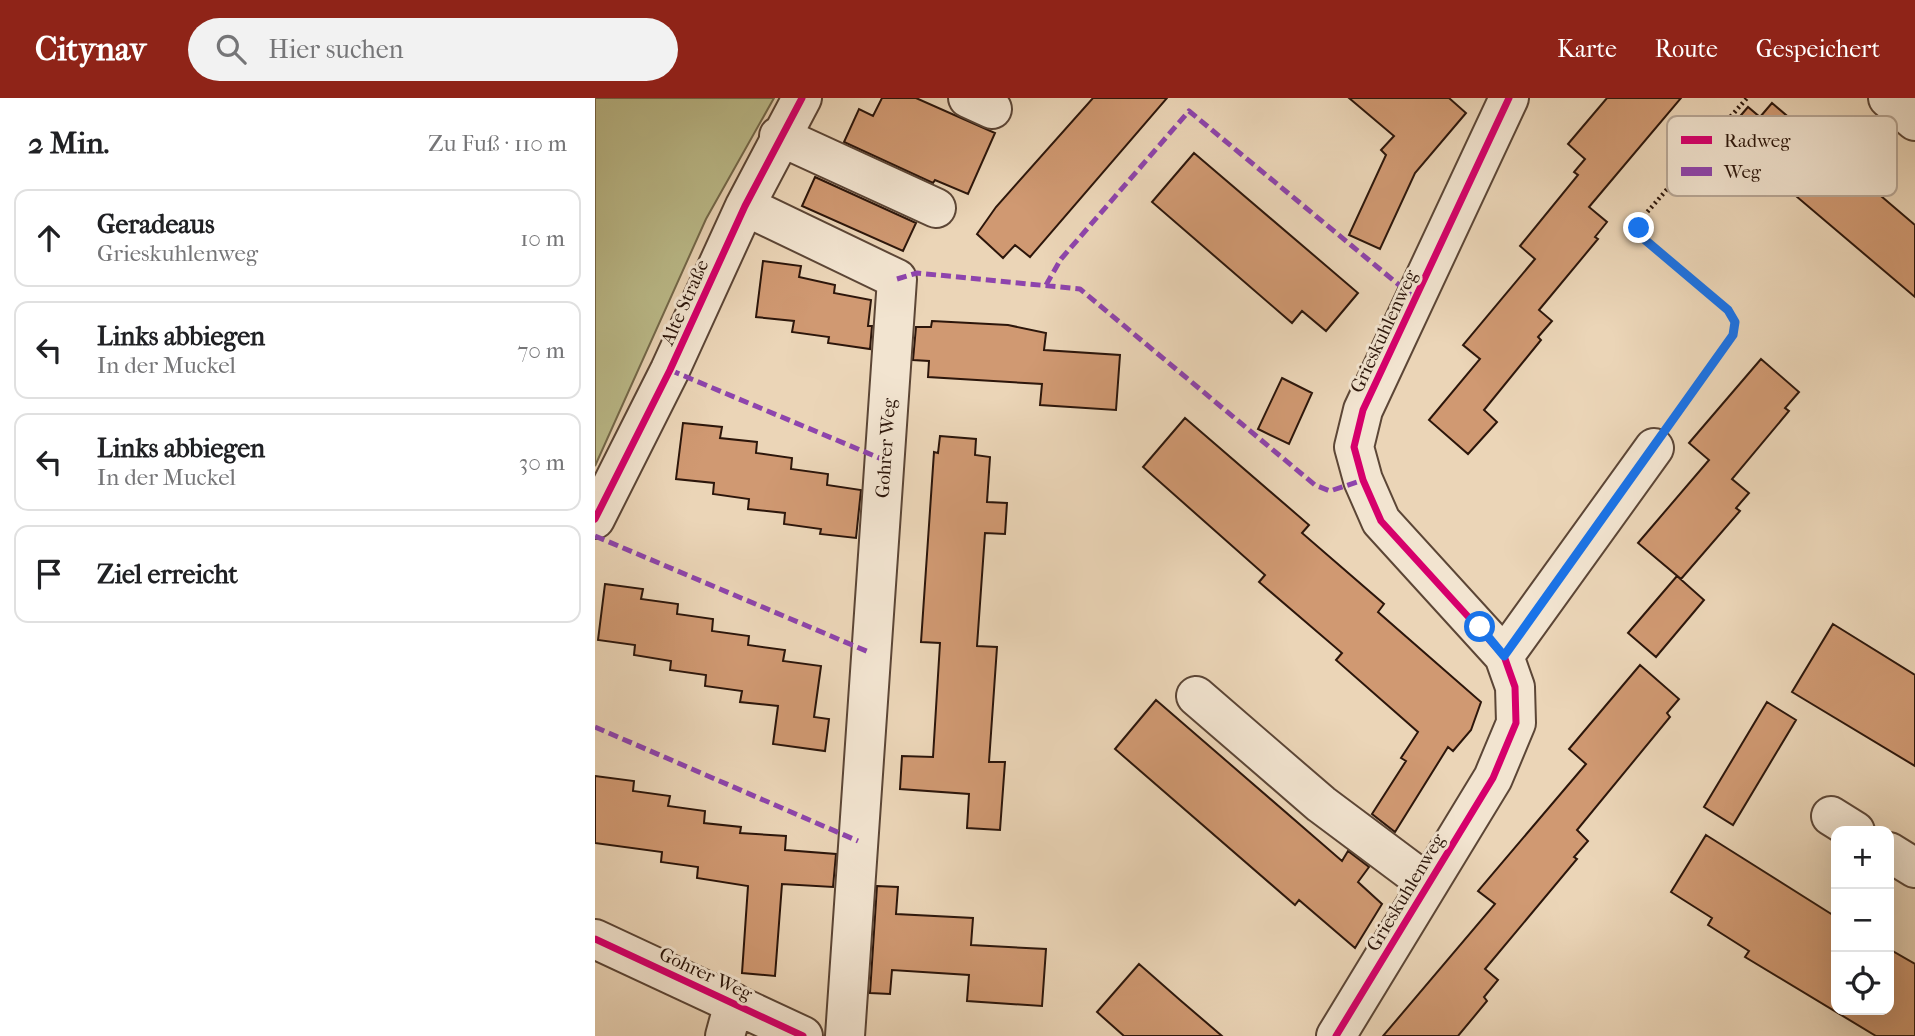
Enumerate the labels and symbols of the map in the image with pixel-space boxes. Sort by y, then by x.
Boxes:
legend [1667,116,1897,196]
text: Radweg [1724,130,1791,152]
text: Weg [1723,161,1762,183]
route end [1623,212,1654,243]
street label: Alte Straße [656,256,713,349]
street label: Grieskuhlenweg [1346,266,1422,396]
street label: Gohrer Weg [872,397,901,499]
route start [1464,611,1495,642]
street label: Grieskuhlenweg [1362,829,1450,955]
street label: Gohrer Weg [656,943,756,1005]

